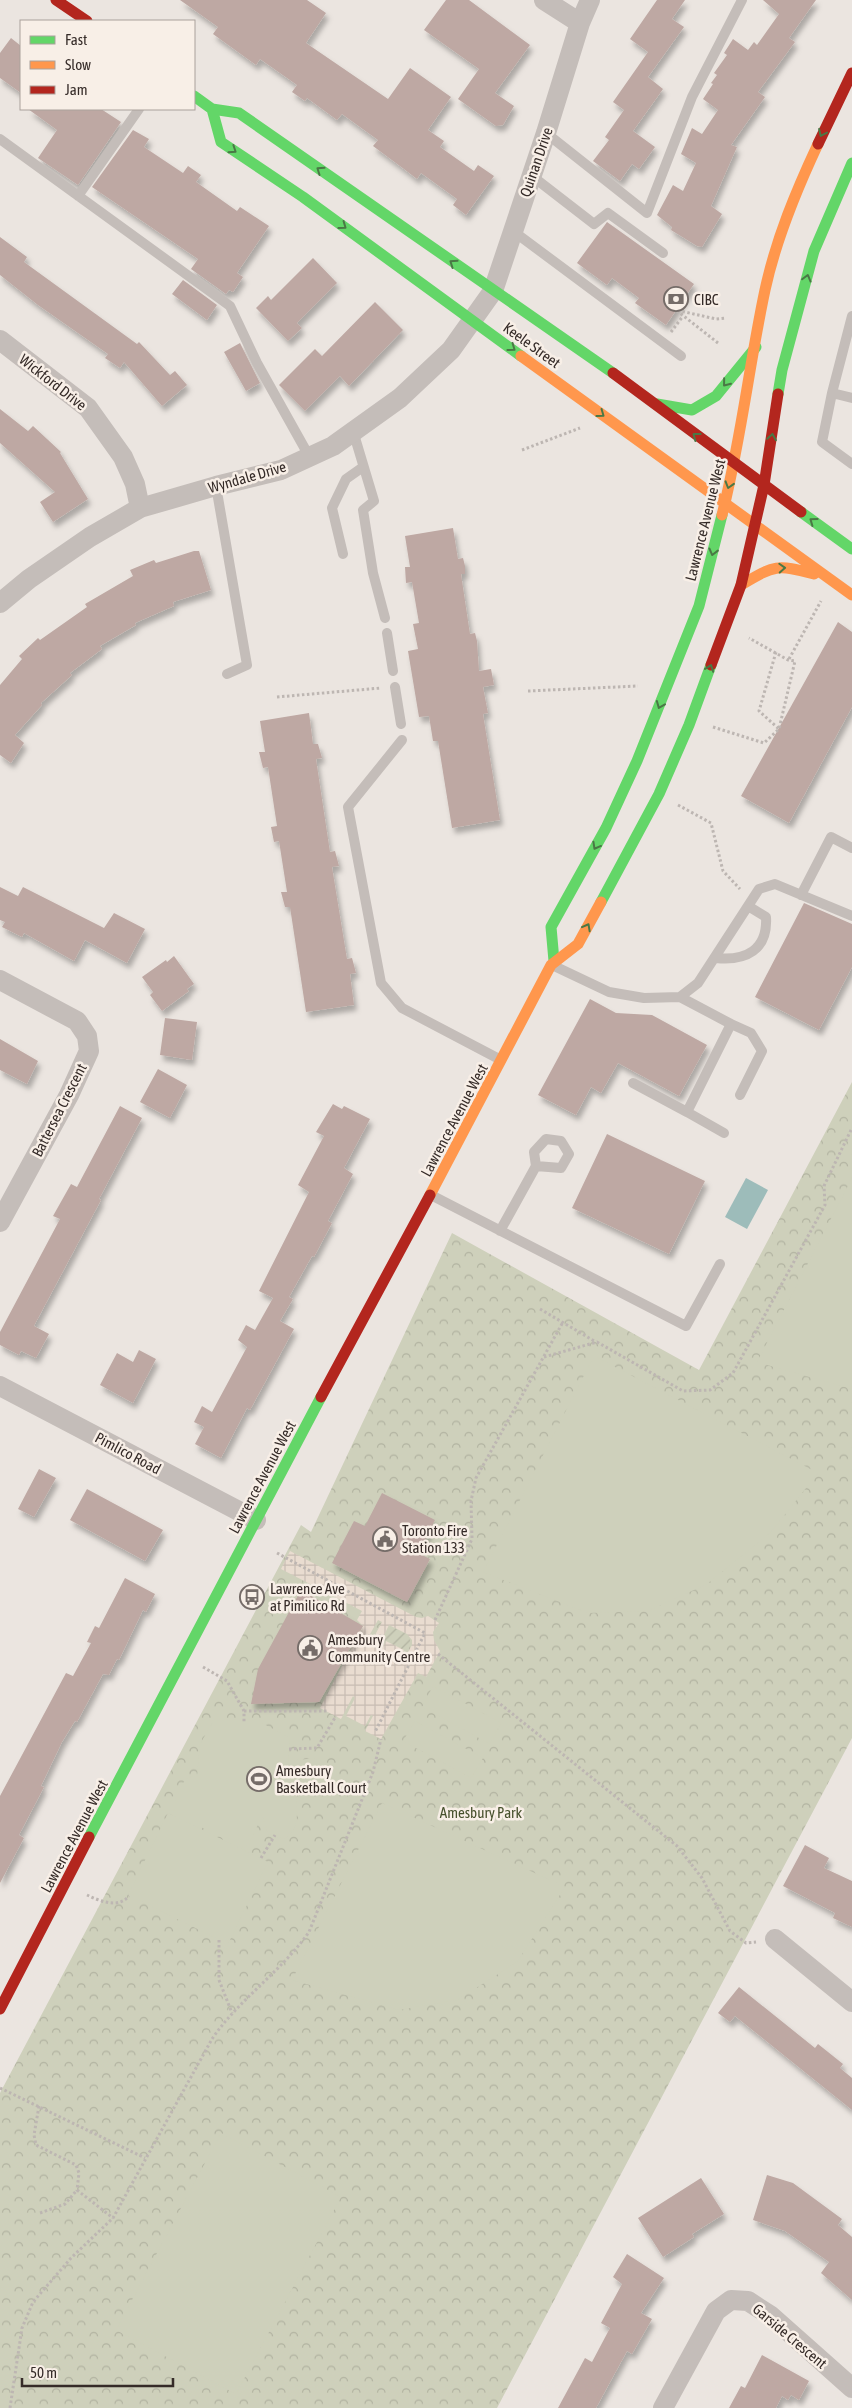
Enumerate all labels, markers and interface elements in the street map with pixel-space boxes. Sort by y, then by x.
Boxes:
legend [20,20,195,110]
text: Fast [65,31,87,48]
text: Slow [65,56,91,73]
text: Jam [65,81,88,98]
street label: Quinan Drive [516,125,556,199]
one-way arrow [818,128,828,137]
one-way arrow [227,144,236,153]
one-way arrow [316,167,326,176]
one-way arrow [337,220,346,229]
one-way arrow [449,260,459,269]
one-way arrow [801,275,811,283]
bank icon: CIBC [663,286,689,312]
place label: CIBC [694,291,719,308]
street label: Keele Street [500,319,564,371]
one-way arrow [506,342,516,351]
street label: Wickford Drive [16,351,90,414]
one-way arrow [723,378,732,387]
one-way arrow [595,408,605,417]
one-way arrow [766,432,777,440]
one-way arrow [692,433,702,442]
street label: Lawrence Avenue West [682,457,728,583]
street label: Wyndale Drive [206,458,288,496]
one-way arrow [725,480,735,488]
one-way arrow [810,518,819,526]
one-way arrow [708,547,719,556]
one-way arrow [778,563,786,574]
one-way arrow [704,664,714,673]
one-way arrow [655,700,666,709]
one-way arrow [592,841,602,850]
one-way arrow [581,923,591,932]
street label: Battersea Crescent [28,1061,90,1159]
street label: Lawrence Avenue West [417,1061,491,1179]
street label: Lawrence Avenue West [225,1418,299,1536]
street label: Pimlico Road [92,1429,164,1477]
place label: Toronto Fire Station 133 [402,1522,468,1556]
public building icon: Toronto Fire Station 133 [372,1526,398,1552]
place label: Lawrence Ave at Pimilico Rd [270,1580,345,1614]
bus stop icon: Lawrence Ave at Pimilico Rd [239,1584,265,1610]
place label: Amesbury Community Centre [328,1631,431,1665]
public building icon: Amesbury Community Centre [297,1635,323,1661]
place label: Amesbury Basketball Court [276,1762,367,1796]
sports icon: Amesbury Basketball Court [246,1766,272,1792]
street label: Lawrence Avenue West [37,1777,111,1895]
park label: Amesbury Park [440,1804,523,1821]
street label: Garside Crescent [750,2300,830,2372]
scale bar [22,2356,174,2388]
text: 50 m [30,2364,57,2381]

